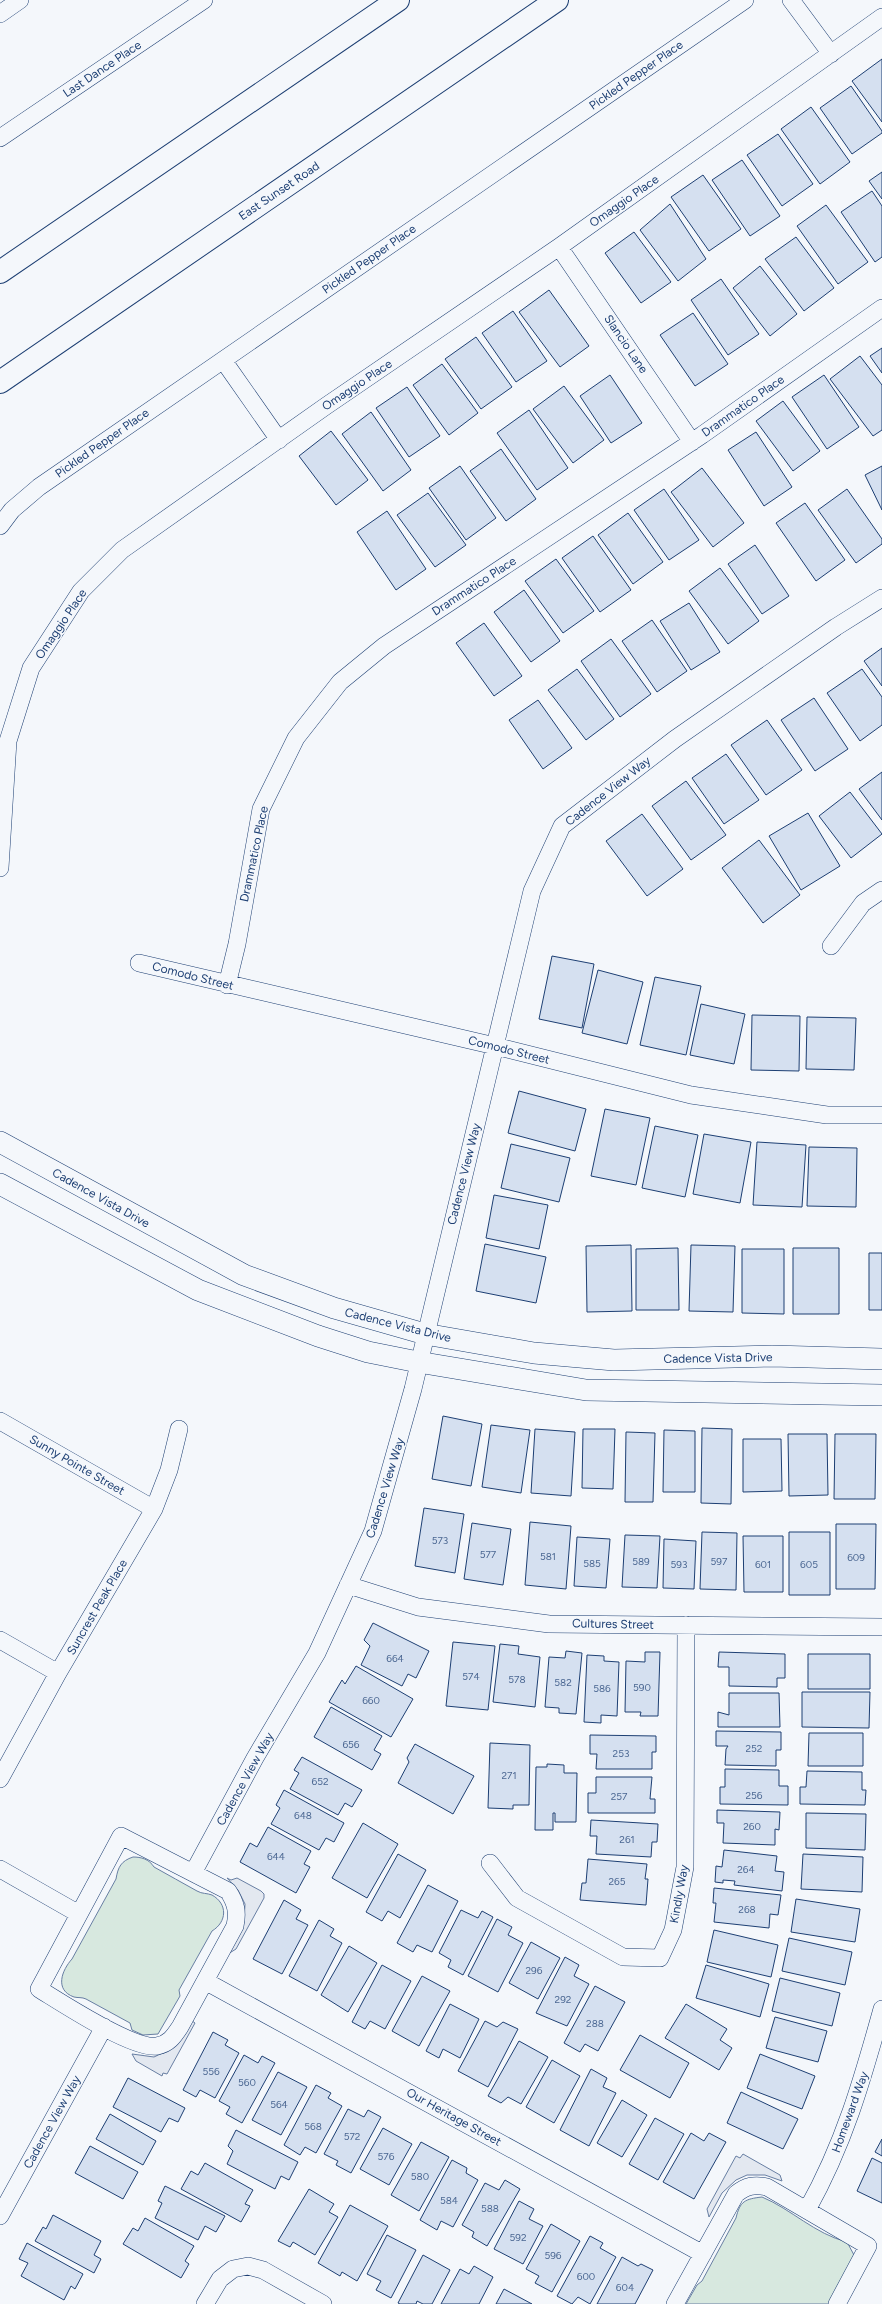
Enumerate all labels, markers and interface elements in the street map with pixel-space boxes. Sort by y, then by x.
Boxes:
street label: Last Dance Place [60,37,144,100]
street label: Pickled Pepper Place [586,37,686,113]
street label: East Sunset Road [236,159,322,223]
street label: Omaggio Place [587,172,662,230]
street label: Pickled Pepper Place [319,221,419,297]
street label: Slancio Lane [601,312,651,376]
street label: Omaggio Place [319,356,395,414]
street label: Drammatico Place [699,372,787,440]
street label: Pickled Pepper Place [52,405,152,481]
street label: Drammatico Place [429,553,519,618]
street label: Omaggio Place [32,586,90,662]
street label: Cadence View Way [563,753,654,829]
street label: Drammatico Place [237,804,271,903]
street label: Comodo Street [151,959,236,993]
street label: Comodo Street [467,1033,552,1067]
street label: Cadence View Way [445,1121,484,1226]
street label: Cadence Vista Drive [50,1165,152,1231]
street label: Cadence Vista Drive [343,1305,453,1345]
street label: Cadence Vista Drive [663,1350,773,1366]
street label: Sunny Pointe Street [27,1432,127,1498]
street label: Cadence View Way [363,1435,407,1540]
house number: 573 [432,1534,448,1547]
house number: 577 [480,1548,497,1561]
house number: 581 [540,1550,556,1563]
house number: 609 [847,1551,865,1564]
house number: 589 [632,1555,650,1568]
house number: 597 [711,1555,728,1568]
street label: Suncrest Peak Place [64,1556,130,1657]
house number: 585 [583,1557,601,1570]
house number: 593 [671,1558,687,1571]
house number: 601 [755,1558,771,1571]
house number: 605 [800,1558,818,1571]
street label: Cultures Street [572,1616,655,1632]
house number: 664 [386,1652,404,1665]
house number: 574 [462,1670,480,1683]
house number: 578 [508,1673,526,1686]
house number: 582 [554,1676,572,1689]
house number: 590 [633,1681,651,1694]
house number: 586 [593,1682,611,1695]
house number: 660 [362,1694,380,1707]
street label: Cadence View Way [214,1729,277,1828]
house number: 656 [342,1738,360,1751]
house number: 252 [746,1742,762,1755]
house number: 253 [613,1747,629,1760]
house number: 271 [501,1769,517,1782]
house number: 652 [312,1775,329,1788]
house number: 256 [746,1789,763,1802]
house number: 257 [611,1790,628,1803]
house number: 648 [294,1809,312,1822]
house number: 260 [743,1820,761,1833]
house number: 261 [619,1833,635,1846]
house number: 644 [267,1850,285,1863]
street label: Kindly Way [667,1863,691,1924]
house number: 264 [737,1863,755,1876]
house number: 265 [609,1875,626,1888]
house number: 268 [738,1903,756,1916]
house number: 296 [526,1964,543,1977]
house number: 292 [555,1993,571,2006]
house number: 288 [586,2017,604,2030]
house number: 556 [202,2065,220,2078]
street label: Homeward Way [829,2069,871,2155]
street label: Cadence View Way [21,2072,84,2171]
house number: 560 [238,2076,256,2089]
street label: Our Heritage Street [404,2085,504,2149]
house number: 564 [270,2098,288,2111]
house number: 568 [304,2120,322,2133]
house number: 572 [344,2130,360,2143]
house number: 576 [378,2150,395,2163]
house number: 580 [411,2170,429,2183]
house number: 584 [440,2194,458,2207]
house number: 588 [481,2202,499,2215]
house number: 592 [510,2231,527,2244]
house number: 596 [544,2249,562,2262]
house number: 600 [577,2270,595,2283]
house number: 604 [616,2281,634,2294]

